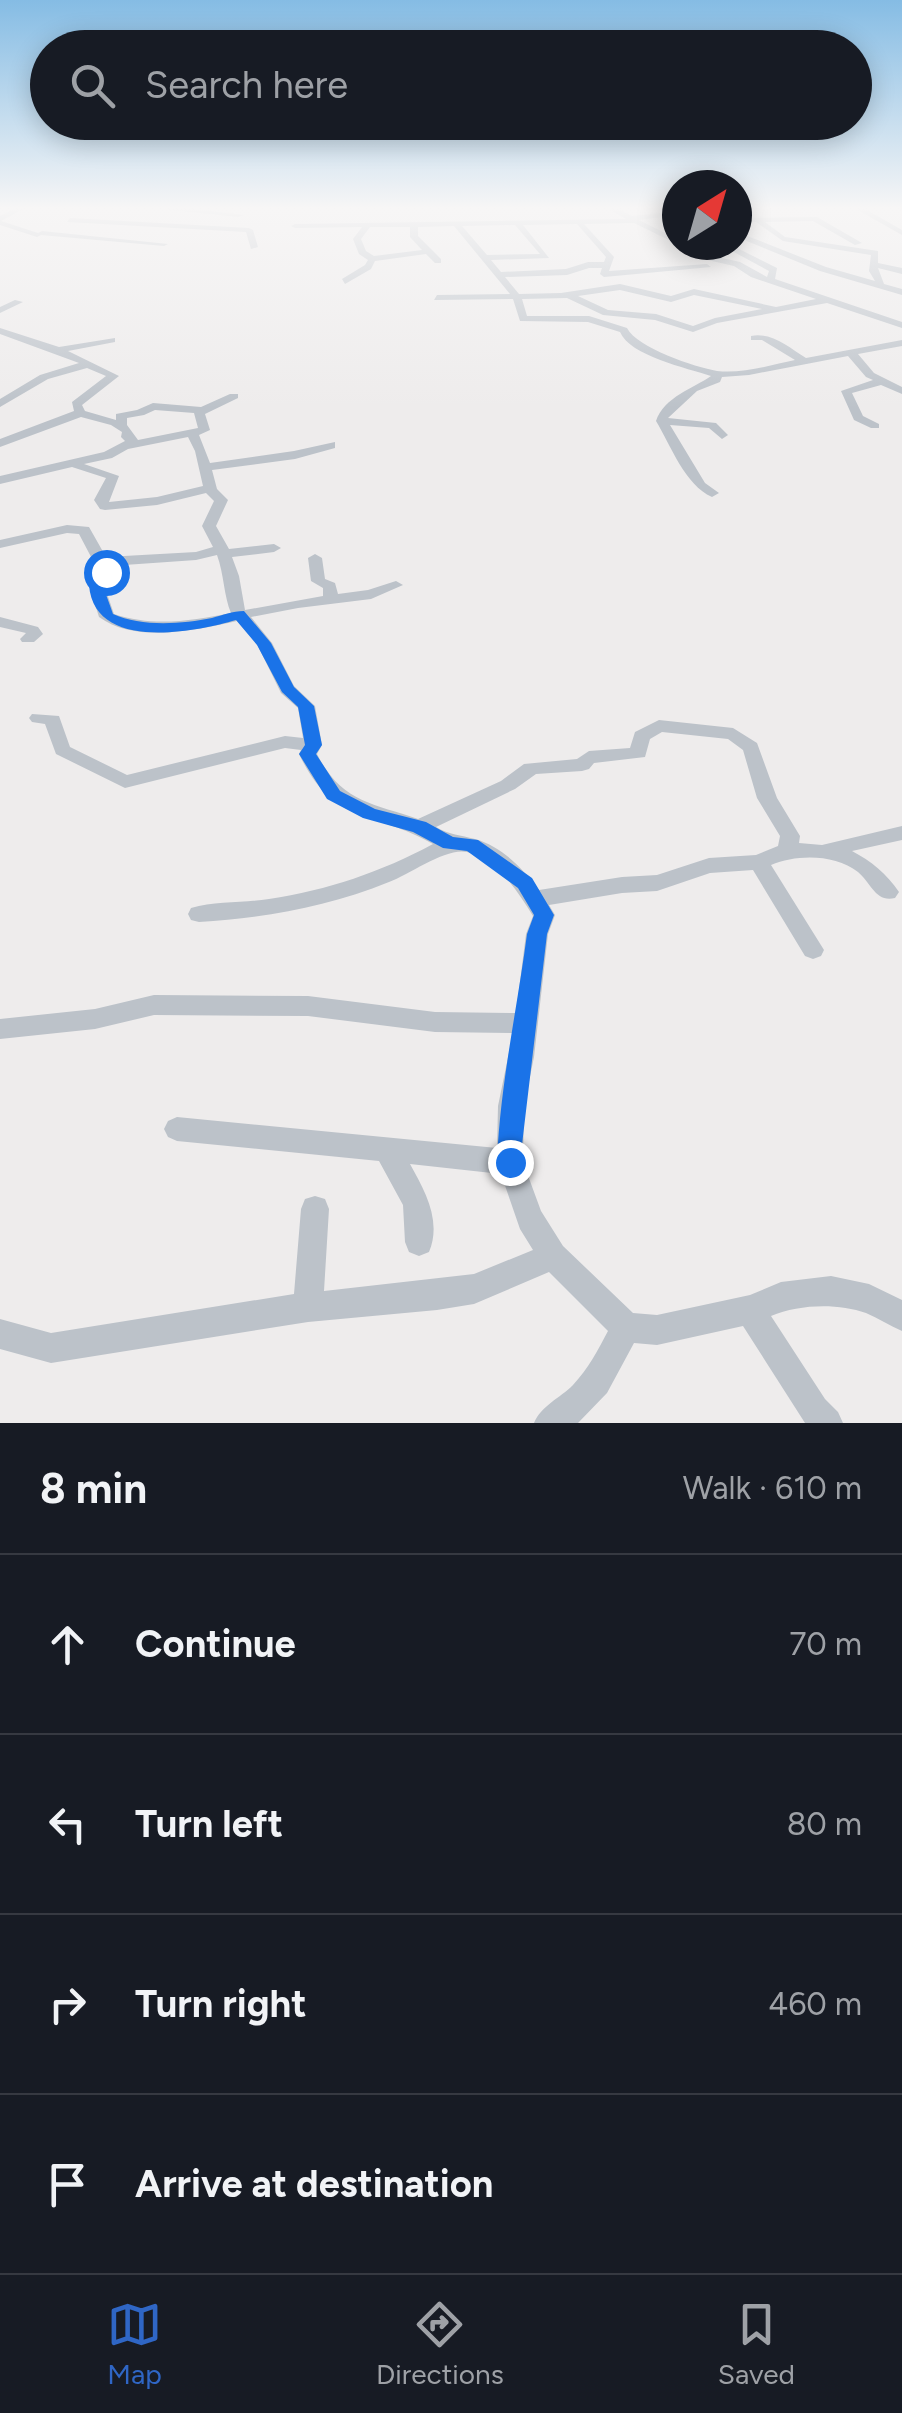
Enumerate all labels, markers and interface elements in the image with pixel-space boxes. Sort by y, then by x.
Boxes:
search box [30,30,872,140]
icon: search [65,58,120,113]
text: Search here [145,62,348,108]
north arrow [662,170,752,260]
route start [84,550,130,596]
route end [488,1140,534,1186]
text: 8 min [40,1463,147,1514]
text: Walk · 610 m [683,1469,862,1507]
icon: ahead [40,1617,95,1672]
text: Continue [135,1621,296,1667]
text: 70 m [789,1625,862,1663]
icon: left [40,1797,95,1852]
text: Turn left [135,1801,283,1847]
text: 80 m [787,1805,862,1843]
icon: right [40,1977,95,2032]
text: Turn right [135,1981,307,2027]
text: 460 m [768,1985,862,2023]
icon: arrive [40,2157,95,2212]
text: Arrive at destination [135,2161,493,2207]
tab: Map [107,2297,162,2391]
tab: Directions [376,2297,504,2391]
tab: Saved [718,2297,795,2391]

